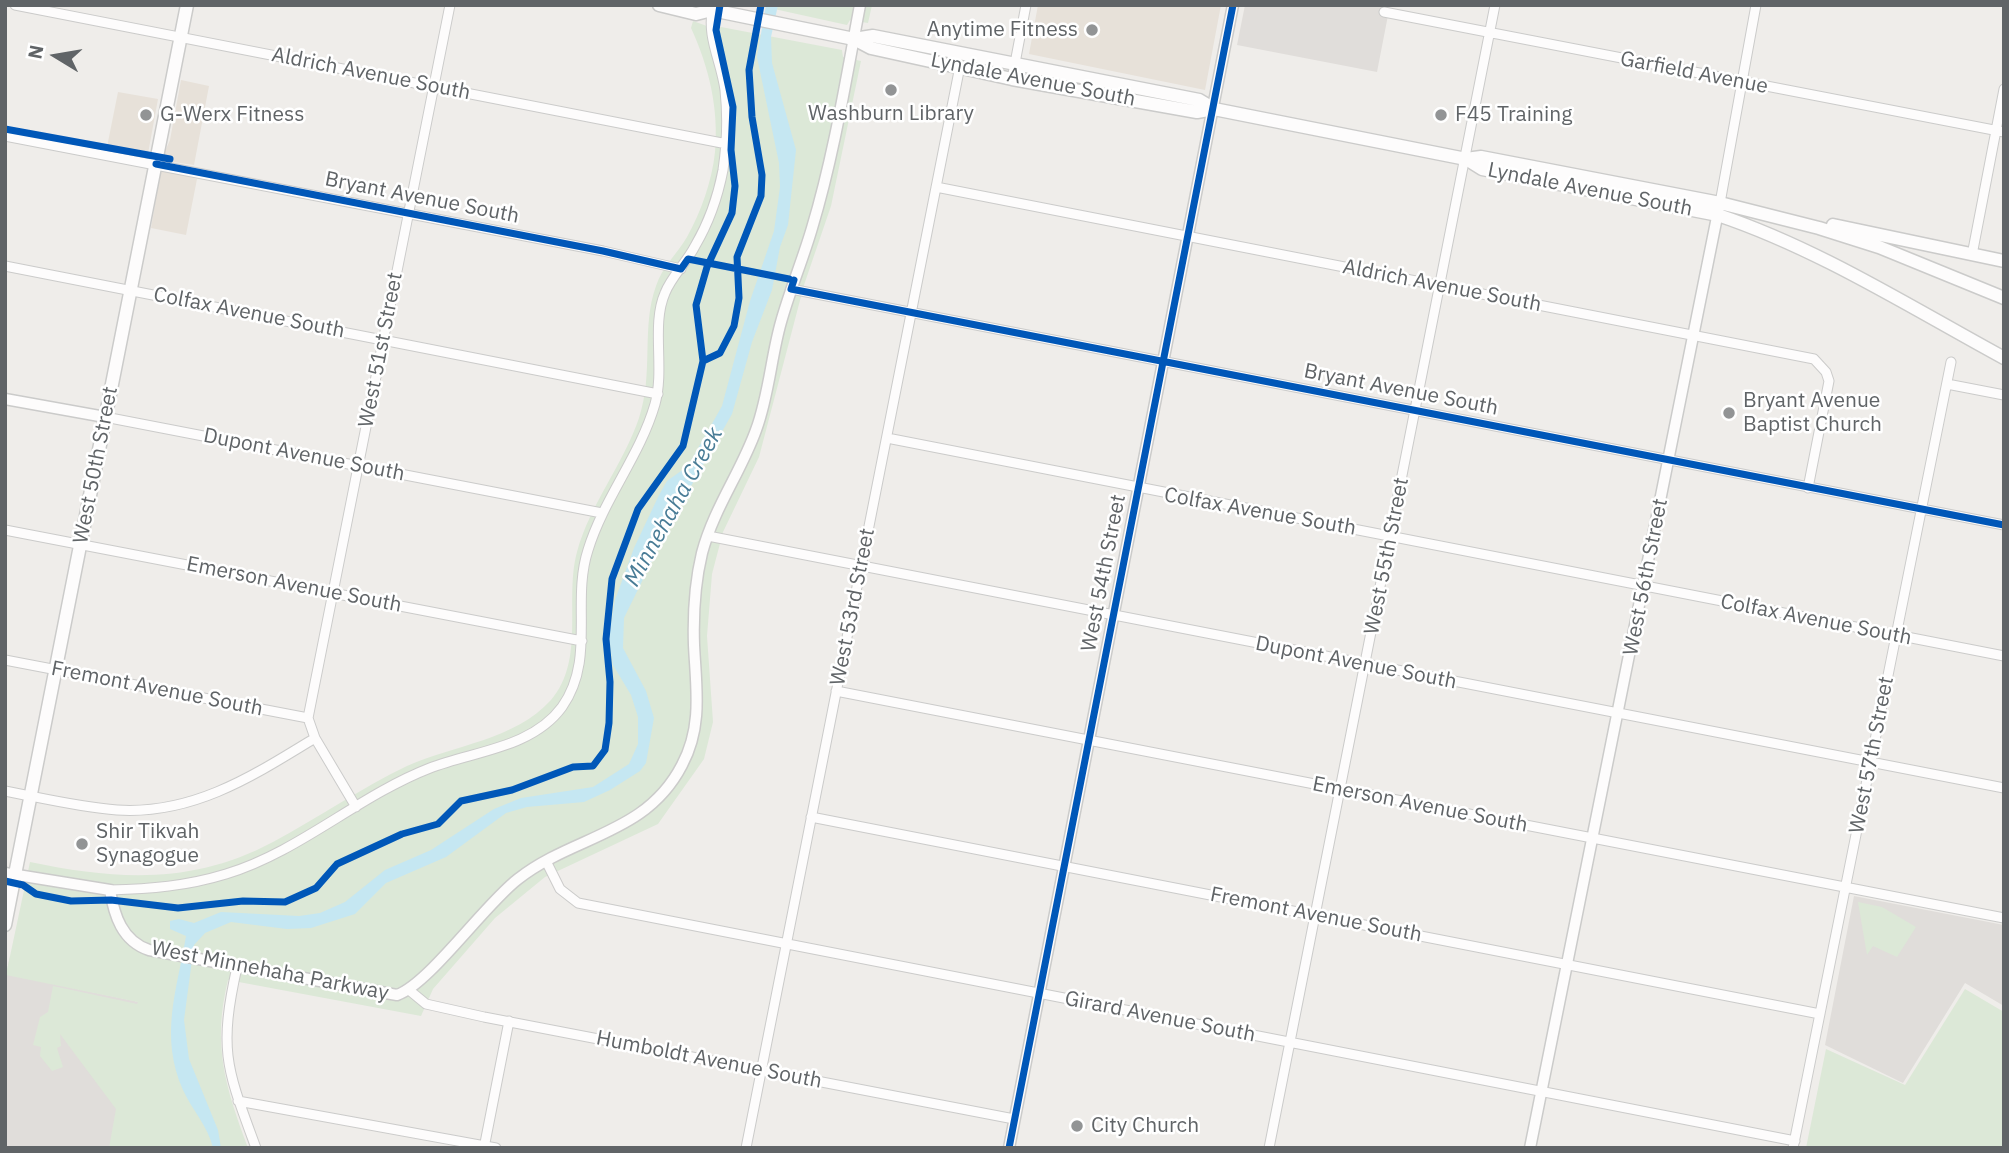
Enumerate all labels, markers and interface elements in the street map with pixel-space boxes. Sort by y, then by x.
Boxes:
place label: Anytime Fitness [927,17,1078,43]
north arrow [21,21,91,91]
marker: Anytime Fitness [1084,22,1100,38]
street label: Aldrich Avenue South [269,42,473,106]
text: N [22,43,48,61]
street label: Garfield Avenue [1618,46,1770,100]
street label: Lyndale Avenue South [929,48,1137,112]
marker: Washburn Library [883,82,899,98]
place label: Washburn Library [808,101,974,127]
place label: G-Werx Fitness [160,102,304,128]
place label: F45 Training [1455,102,1572,128]
marker: G-Werx Fitness [138,107,154,123]
marker: F45 Training [1433,107,1449,123]
street label: Lyndale Avenue South [1486,158,1694,222]
street label: Bryant Avenue South [323,167,521,229]
street label: Aldrich Avenue South [1340,254,1544,318]
street label: West 51st Street [354,270,408,430]
street label: Colfax Avenue South [151,282,347,344]
street label: Bryant Avenue South [1302,359,1500,421]
street label: West 50th Street [68,384,124,546]
place label: Bryant Avenue Baptist Church [1743,388,1882,438]
marker: Bryant Avenue Baptist Church [1721,405,1737,421]
street label: Dupont Avenue South [201,423,407,487]
water label: Minnehaha Creek [619,423,729,591]
street label: West 55th Street [1359,475,1415,637]
street label: Colfax Avenue South [1162,483,1358,541]
street label: West 54th Street [1076,492,1132,654]
street label: West 56th Street [1618,496,1674,658]
street label: West 53rd Street [825,526,881,688]
street label: Emerson Avenue South [184,552,404,618]
street label: Colfax Avenue South [1718,589,1914,651]
street label: Dupont Avenue South [1253,631,1459,695]
street label: Fremont Avenue South [49,656,265,722]
street label: West 57th Street [1844,674,1900,836]
street label: Emerson Avenue South [1310,772,1530,838]
place label: Shir Tikvah Synagogue [96,819,199,869]
marker: Shir Tikvah Synagogue [74,836,90,852]
street label: Fremont Avenue South [1208,882,1424,948]
street label: West Minnehaha Parkway [149,936,391,1006]
street label: Girard Avenue South [1063,986,1257,1048]
street label: Humboldt Avenue South [594,1026,824,1094]
place label: City Church [1091,1113,1199,1139]
marker: City Church [1069,1118,1085,1134]

